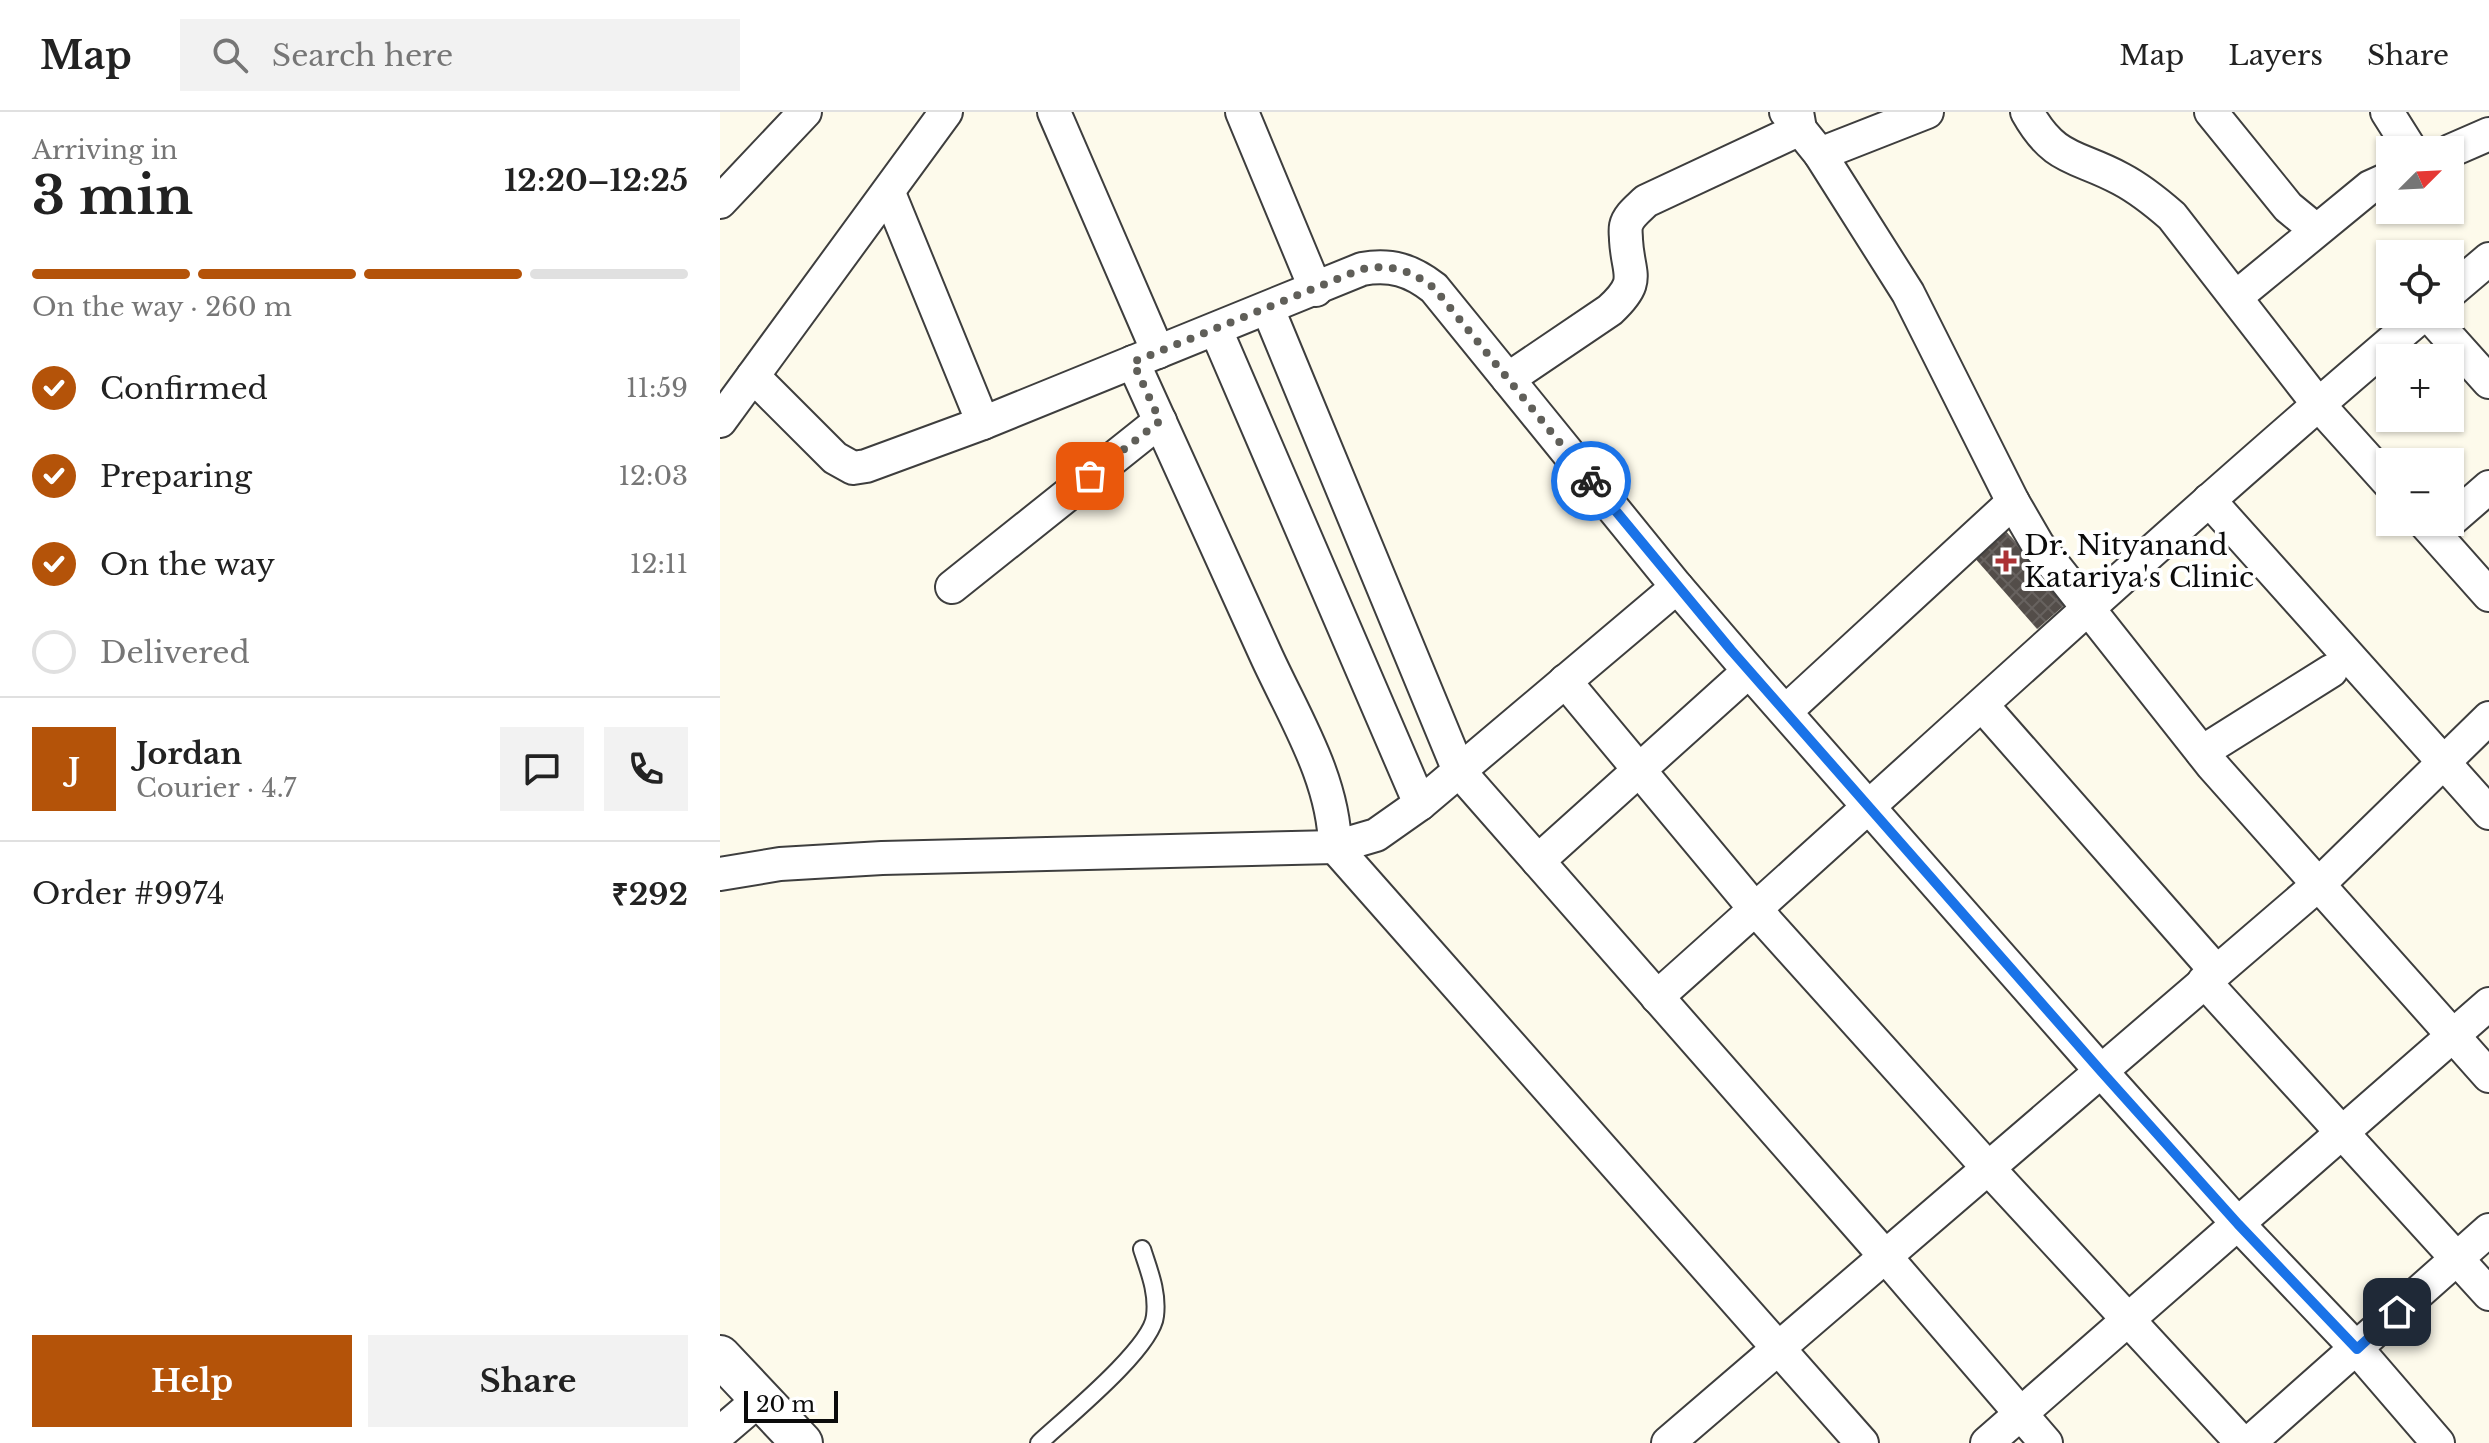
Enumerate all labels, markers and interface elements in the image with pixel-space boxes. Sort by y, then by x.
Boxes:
search box [180,19,740,91]
text: Map [40,32,132,79]
icon: search [208,33,252,77]
text: Search here [272,37,453,74]
text: Map [2119,38,2184,73]
text: Layers [2228,38,2323,73]
text: Share [2367,38,2449,73]
text: Arriving in [32,134,178,166]
north arrow [2376,136,2464,224]
map controls [2376,136,2464,536]
text: 12:20–12:25 [504,162,688,199]
text: 3 min [32,164,193,228]
button: locate [2376,240,2464,328]
text: On the way · 260 m [32,291,292,323]
button: + [2376,344,2464,432]
icon: check [32,366,76,410]
text: Confirmed [100,370,268,407]
text: 11:59 [626,372,688,404]
courier [1551,441,1631,521]
pin [1056,442,1124,510]
button: − [2376,448,2464,536]
icon: check [32,454,76,498]
icon: bag [1068,454,1112,498]
text: Preparing [100,458,252,495]
icon: bike [1569,459,1613,503]
text: 12:03 [618,460,688,492]
place label: Dr. Nityanand Katariya's Clinic [2024,528,2254,595]
icon: check [32,542,76,586]
text: On the way [100,546,275,583]
text: 12:11 [630,548,688,580]
marker: Dr. Nityanand Katariya's Clinic [1995,550,2017,572]
text: Delivered [100,634,250,671]
button: chat [500,727,584,811]
button: phone [604,727,688,811]
text: Jordan [136,735,242,772]
text: J [68,751,80,788]
text: Courier · 4.7 [136,772,296,804]
text: Order #9974 [32,875,225,912]
text: ₹292 [612,876,688,913]
pin [2363,1278,2431,1346]
icon: home [2375,1290,2419,1334]
button: Help [32,1335,352,1427]
button: Share [368,1335,688,1427]
scale bar [744,1387,838,1423]
text: 20 m [756,1391,815,1418]

